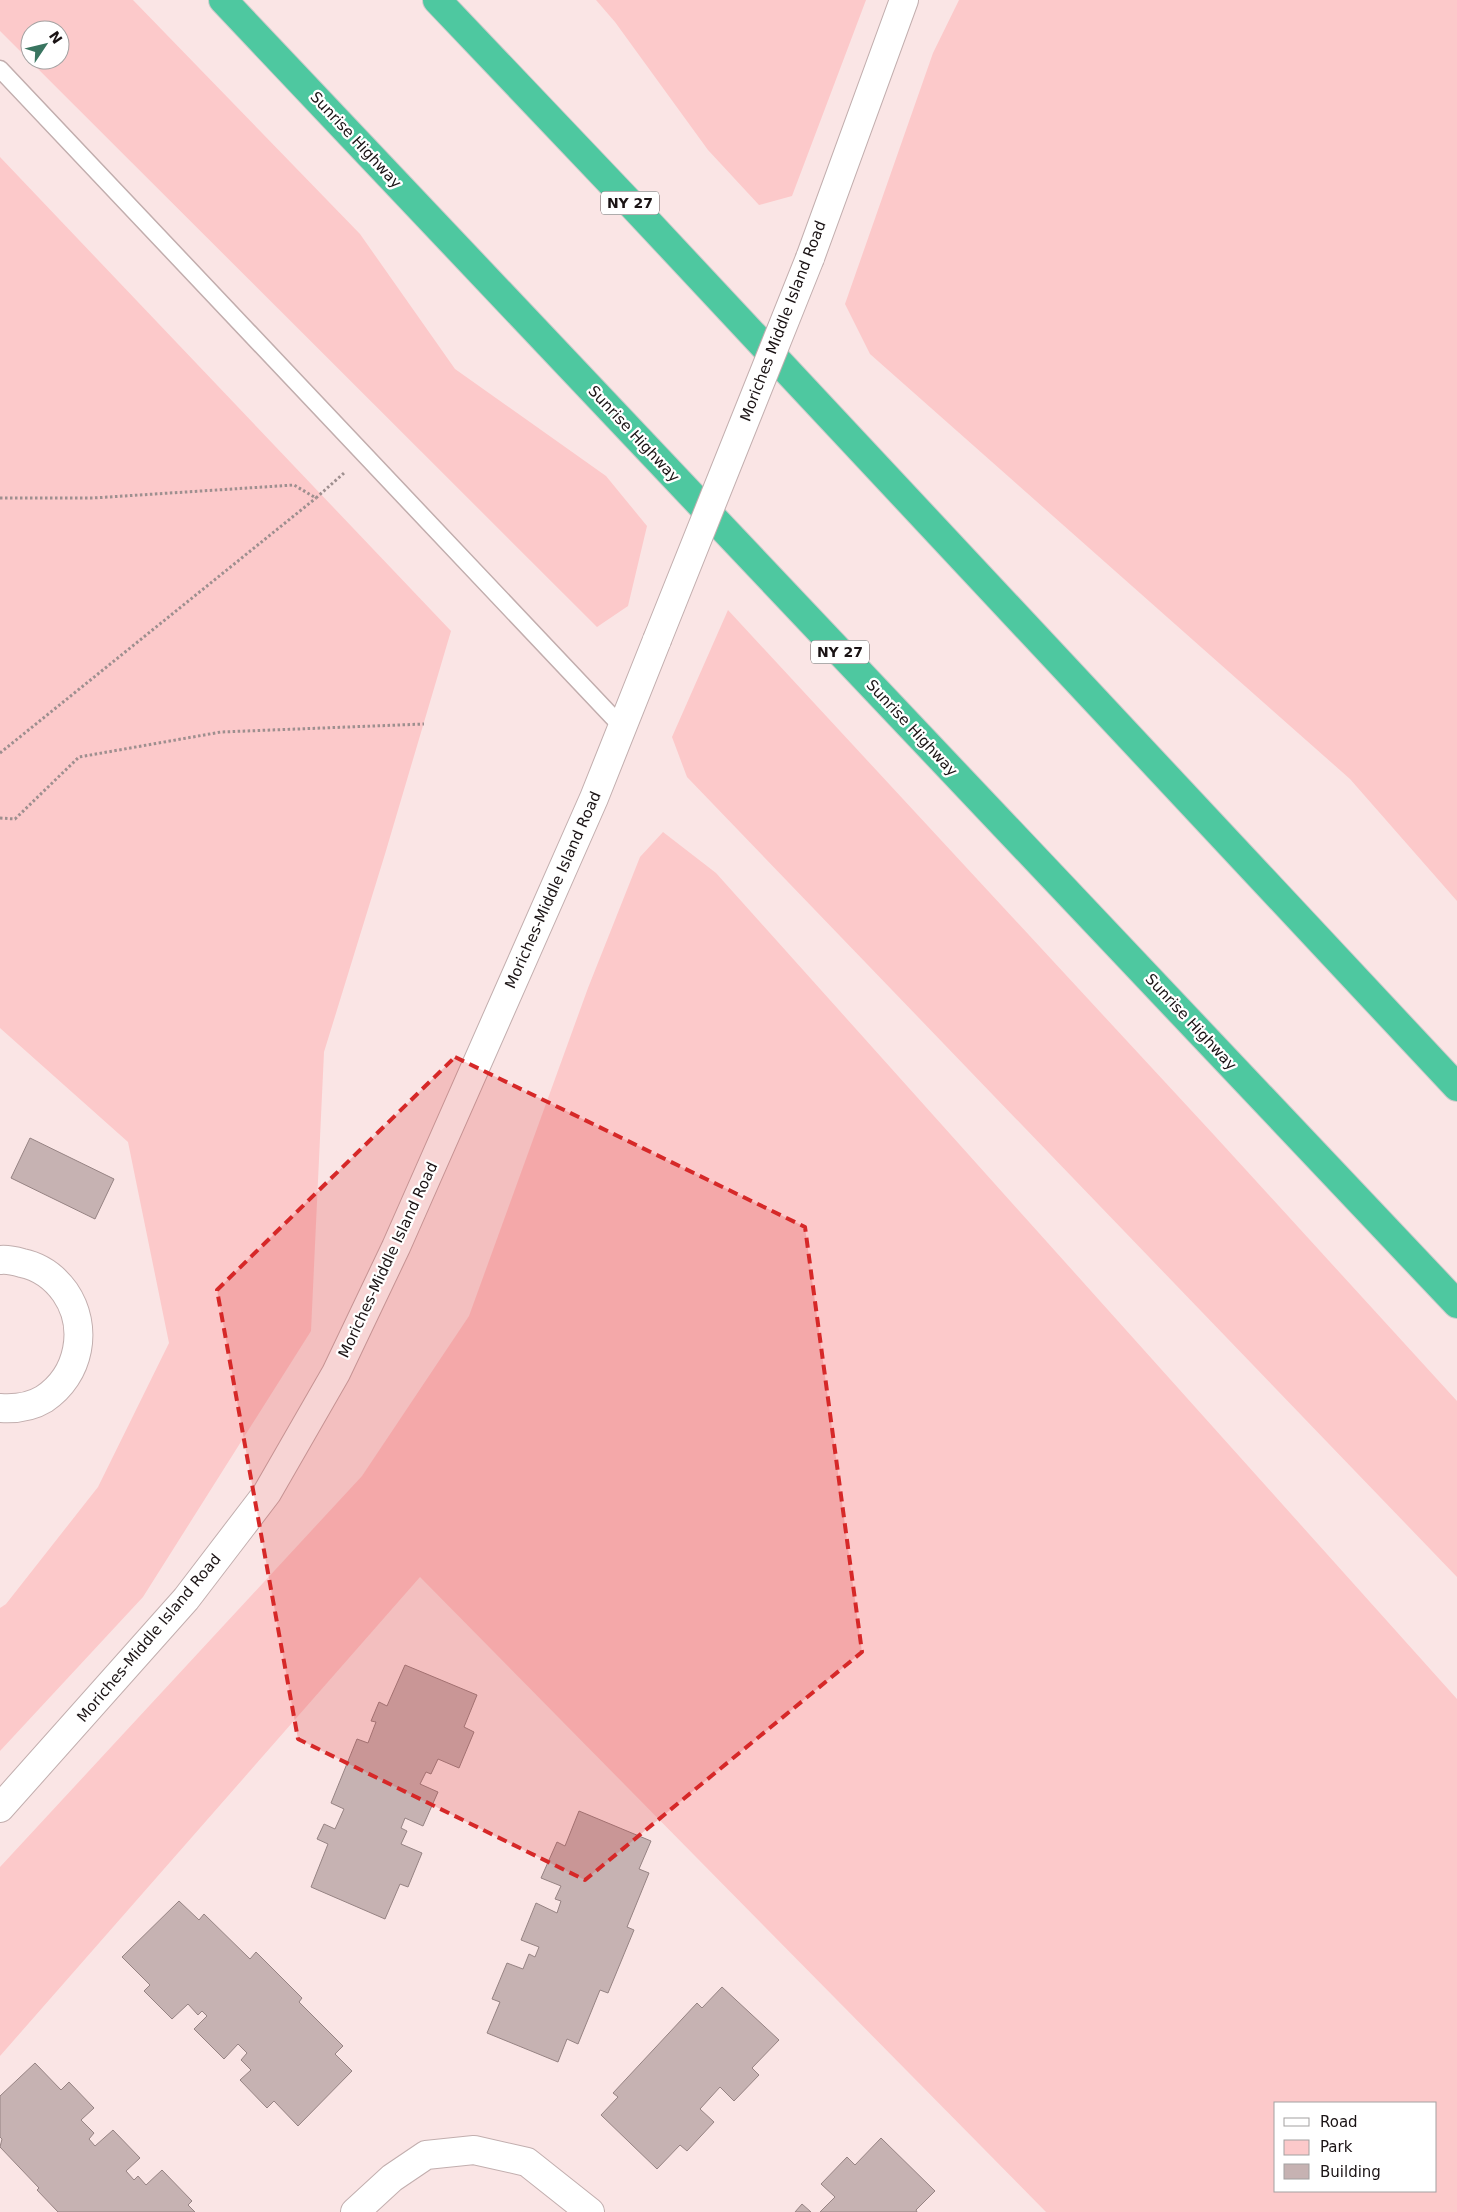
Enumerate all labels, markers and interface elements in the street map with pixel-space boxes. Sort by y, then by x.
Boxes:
north arrow [20,20,70,70]
text: N [46,28,66,47]
street label: Sunrise Highway [307,88,405,192]
road number: NY 27 [601,192,659,214]
street label: Moriches Middle Island Road [736,218,830,424]
street label: Sunrise Highway [585,382,683,486]
road number: NY 27 [811,640,869,664]
street label: Sunrise Highway [863,676,961,780]
street label: Moriches-Middle Island Road [501,789,605,991]
street label: Sunrise Highway [1142,970,1240,1074]
street label: Moriches-Middle Island Road [335,1159,441,1361]
street label: Moriches-Middle Island Road [73,1550,225,1726]
legend [1274,2102,1437,2192]
text: Road [1320,2113,1358,2131]
text: Park [1320,2138,1353,2156]
text: Building [1320,2163,1381,2181]

